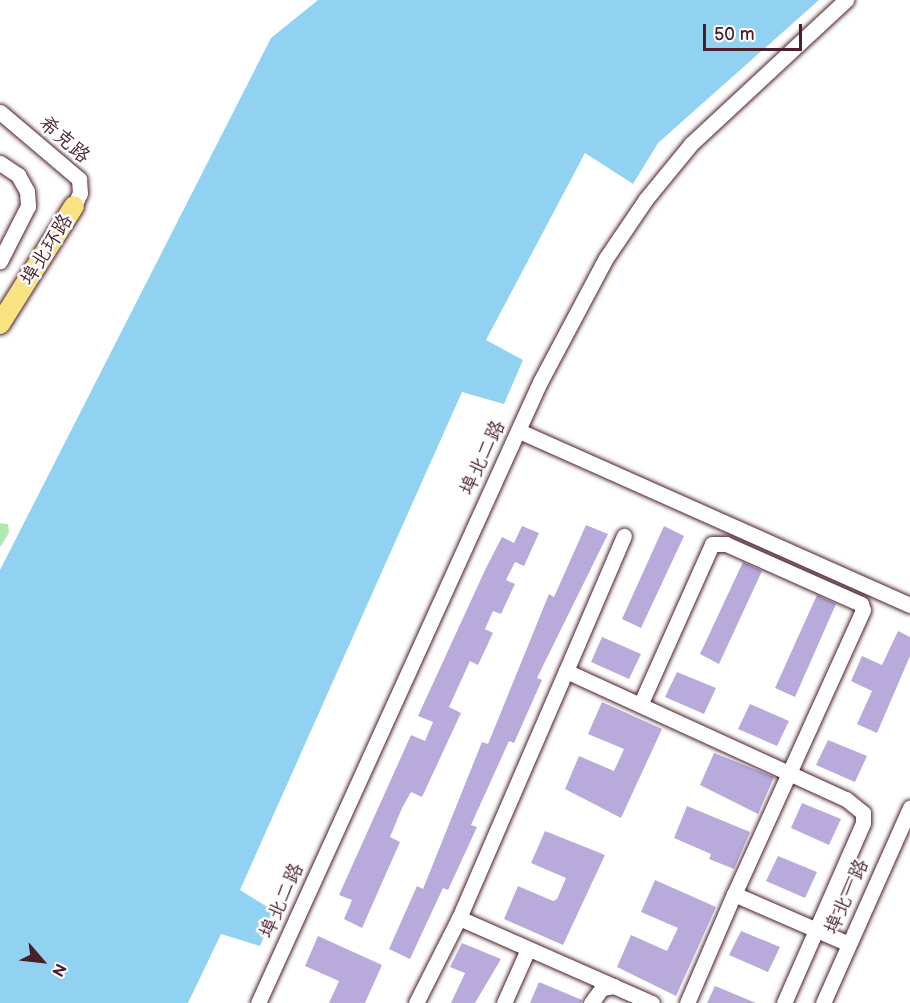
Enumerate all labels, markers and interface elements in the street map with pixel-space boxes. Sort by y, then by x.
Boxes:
scale bar [706,12,805,50]
text: 50 m [714,24,755,45]
street label: 希克路 [33,111,95,169]
street label: 埠北环路 [16,210,78,290]
street label: 埠北二路 [455,417,511,499]
street label: 埠北一路 [820,856,874,938]
street label: 埠北二路 [255,860,309,942]
north arrow [12,931,72,991]
text: N [47,960,70,979]

